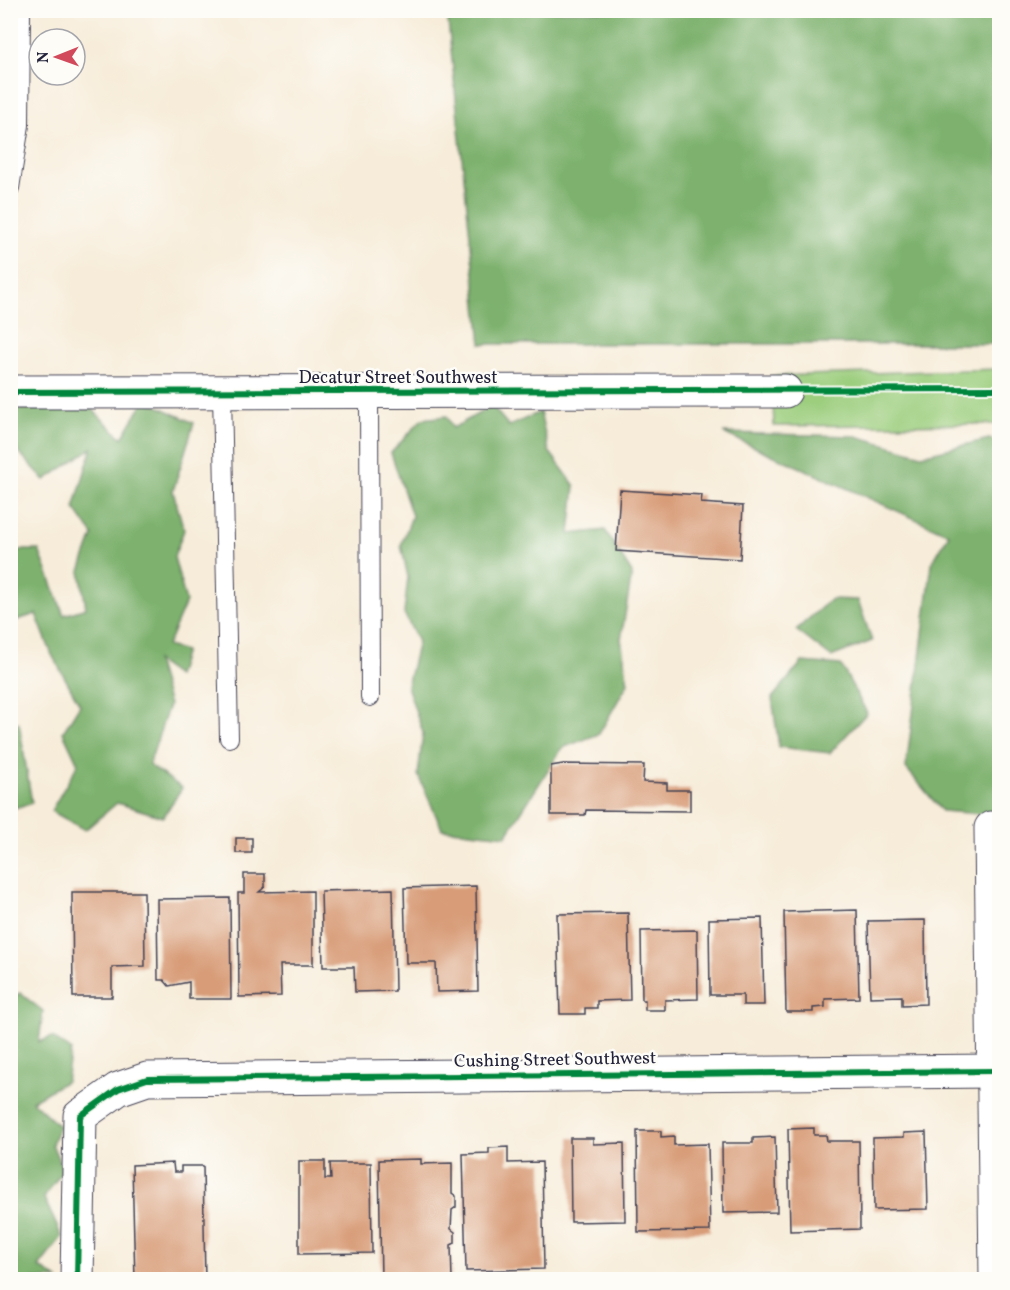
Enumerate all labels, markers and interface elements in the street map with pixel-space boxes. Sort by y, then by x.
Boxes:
north arrow [27,27,87,87]
text: N [33,51,55,63]
street label: Decatur Street Southwest [298,366,498,391]
street label: Cushing Street Southwest [454,1046,656,1075]

